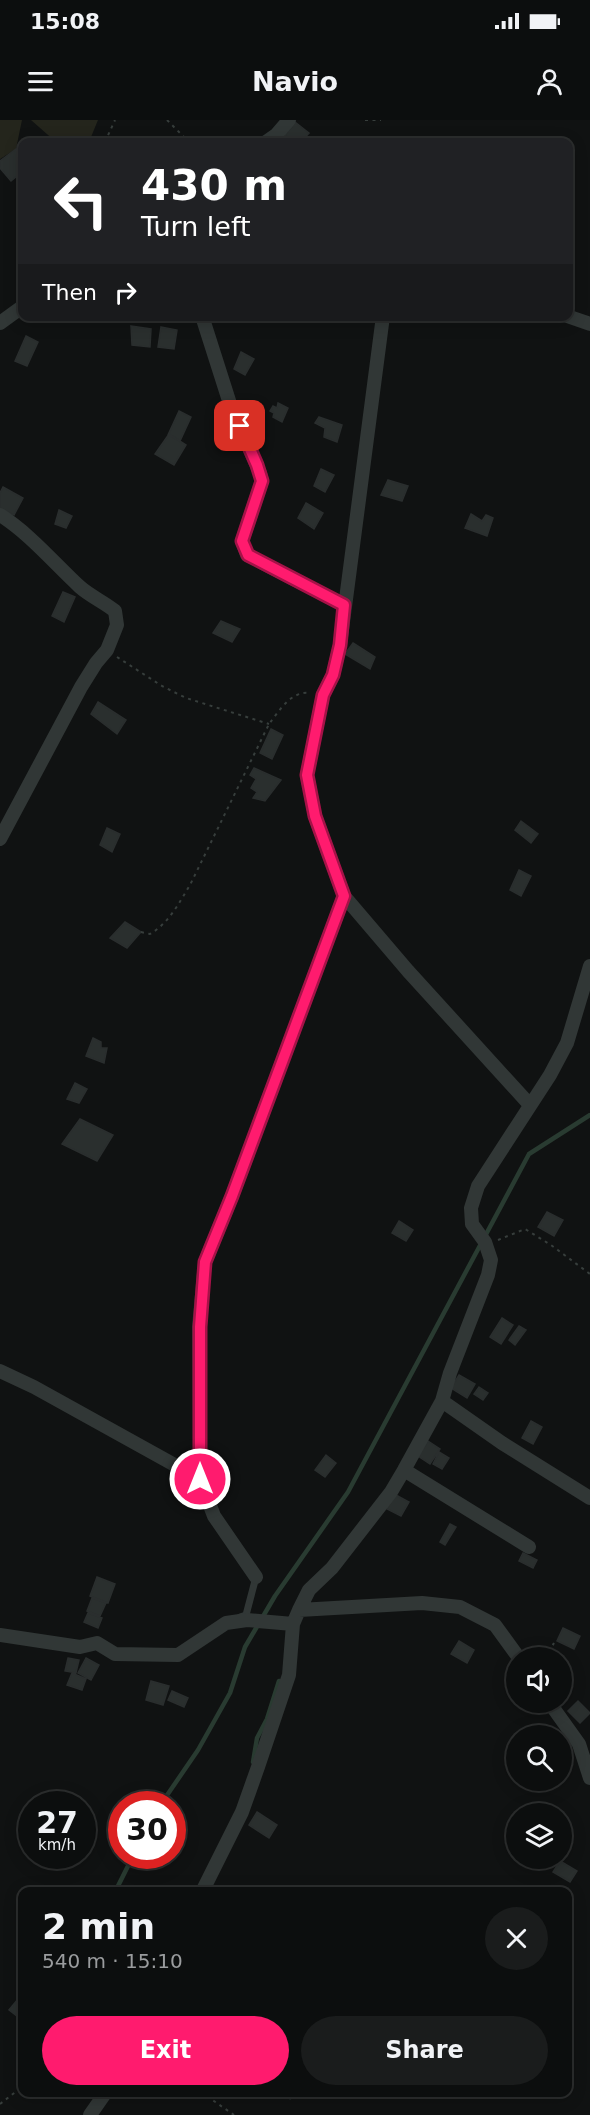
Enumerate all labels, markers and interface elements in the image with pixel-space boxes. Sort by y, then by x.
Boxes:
text: 15:08 [30,9,100,34]
icon: menu [24,65,57,98]
icon: person [533,65,566,98]
text: Navio [252,66,338,97]
text: 430 m [141,161,287,210]
icon: left [42,162,120,240]
text: Turn left [141,211,251,242]
icon: right [109,276,142,309]
text: Then [42,280,97,305]
pin [214,400,265,451]
icon: arrive [223,409,256,442]
position arrow [168,1447,232,1511]
map controls [506,1647,572,1869]
button: sound [506,1647,572,1713]
button: search [506,1725,572,1791]
speed limit sign: 30 [108,1791,186,1869]
button: layers [506,1803,572,1869]
text: 27 [36,1805,78,1840]
text: km/h [38,1836,76,1854]
text: 2 min [42,1906,155,1947]
button: close [485,1907,548,1970]
text: 540 m · 15:10 [42,1949,183,1973]
button: Exit [42,2016,289,2085]
button: Share [301,2016,548,2085]

